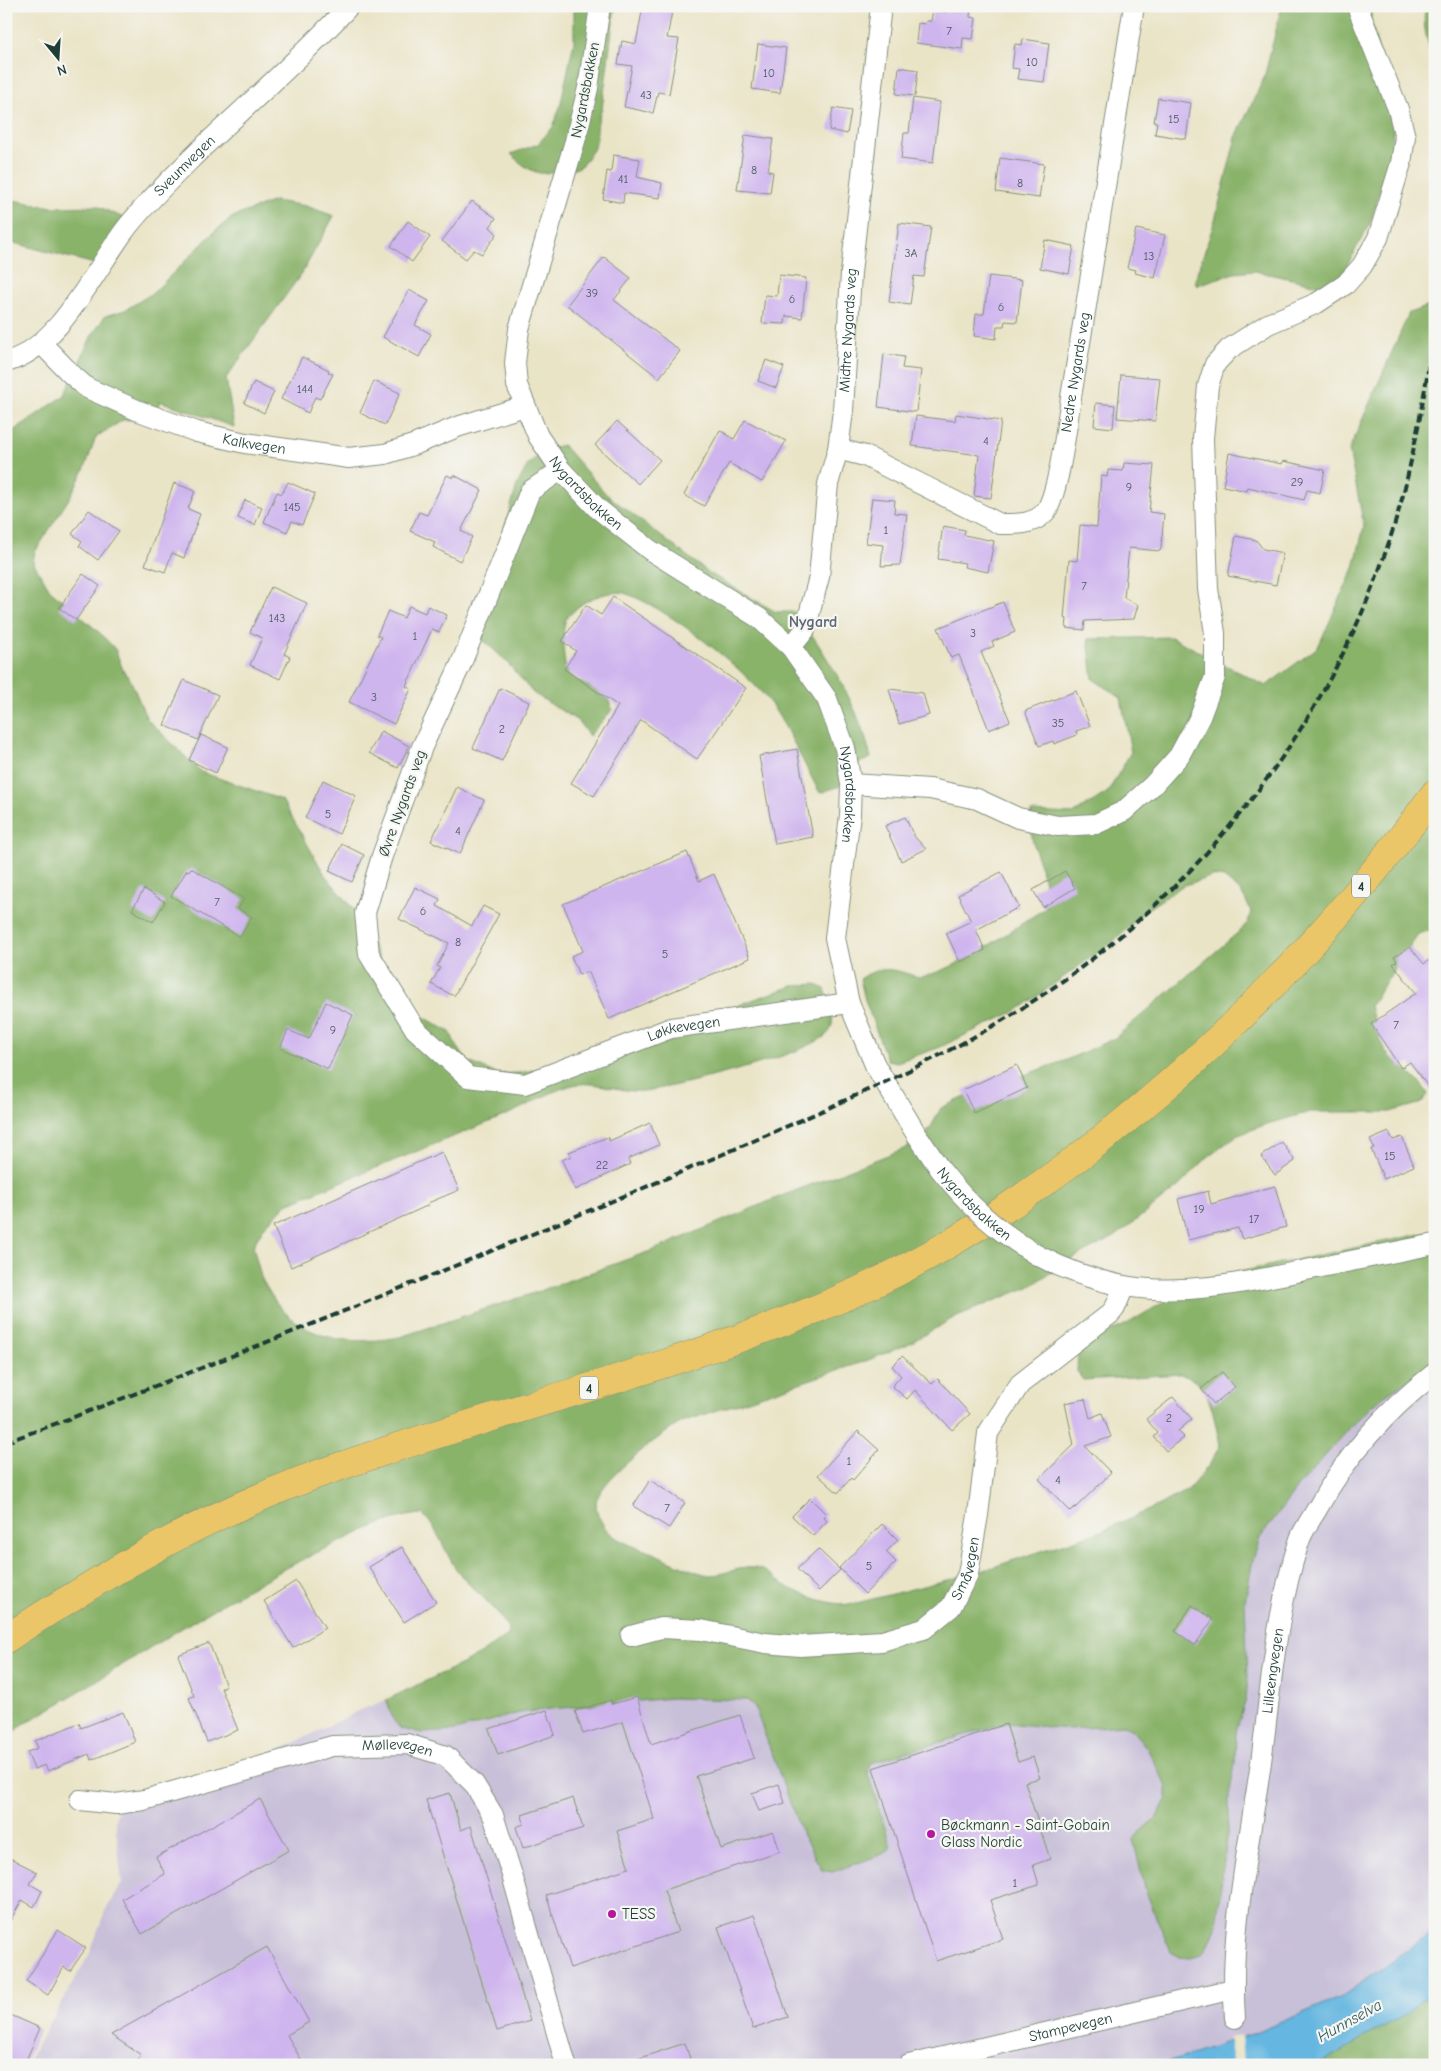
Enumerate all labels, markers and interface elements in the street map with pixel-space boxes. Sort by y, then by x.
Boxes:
house number: 7 [946,24,952,38]
north arrow [32,32,82,82]
street label: Nygardsbakken [567,40,603,140]
house number: 10 [1026,55,1038,69]
text: N [55,60,69,79]
house number: 10 [763,66,775,80]
house number: 43 [640,88,652,102]
house number: 15 [1168,112,1180,126]
street label: Sveumvegen [150,131,219,200]
house number: 8 [751,163,757,177]
house number: 41 [618,172,629,186]
house number: 8 [1017,176,1023,190]
house number: 3A [904,246,918,260]
house number: 13 [1144,249,1154,263]
street label: Midtre Nygards veg [835,267,861,393]
house number: 39 [586,286,598,300]
house number: 6 [789,292,795,306]
house number: 6 [998,300,1004,314]
street label: Nedre Nygards veg [1057,311,1094,434]
house number: 144 [297,382,313,396]
street label: Kalkvegen [221,429,287,458]
house number: 4 [983,434,989,448]
street label: Nygardsbakken [545,453,626,534]
house number: 29 [1291,475,1303,489]
house number: 9 [1126,480,1132,494]
house number: 145 [283,500,301,514]
house number: 1 [884,523,889,537]
house number: 7 [1081,579,1087,593]
house number: 143 [269,611,285,625]
district label: Nygard [789,613,837,631]
house number: 3 [970,626,976,640]
house number: 1 [413,629,418,643]
house number: 3 [371,690,377,704]
house number: 35 [1052,716,1064,730]
house number: 2 [499,722,505,736]
street label: Nygardsbakken [836,745,860,844]
street label: Øvre Nygards veg [374,747,430,859]
house number: 5 [325,807,331,821]
house number: 4 [455,824,461,838]
road number: 4 [1352,874,1370,898]
house number: 7 [214,895,220,909]
house number: 6 [420,904,426,918]
house number: 8 [455,935,461,949]
house number: 5 [662,947,668,961]
street label: Løkkevegen [645,1012,721,1045]
house number: 7 [1393,1018,1399,1032]
house number: 9 [330,1023,336,1037]
house number: 15 [1384,1149,1396,1163]
house number: 22 [596,1158,608,1172]
street label: Nygardsbakken [933,1164,1015,1244]
house number: 19 [1193,1202,1205,1216]
house number: 17 [1249,1212,1260,1226]
road number: 4 [580,1376,598,1400]
house number: 2 [1166,1411,1172,1425]
house number: 1 [847,1454,852,1468]
house number: 4 [1055,1473,1061,1487]
house number: 7 [664,1501,670,1515]
street label: Småvegen [947,1535,983,1603]
house number: 5 [866,1559,872,1573]
street label: Lilleengvegen [1258,1627,1287,1714]
street label: Møllevegen [362,1735,435,1760]
place label: Bøckmann - Saint-Gobain Glass Nordic [941,1816,1110,1851]
marker: Bøckmann - Saint-Gobain Glass Nordic [925,1828,937,1840]
house number: 1 [1013,1876,1018,1890]
place label: TESS [622,1905,655,1923]
marker: TESS [606,1908,618,1920]
water label: Hunnselva [1314,1996,1385,2046]
street label: Stampevegen [1027,2009,1114,2046]

